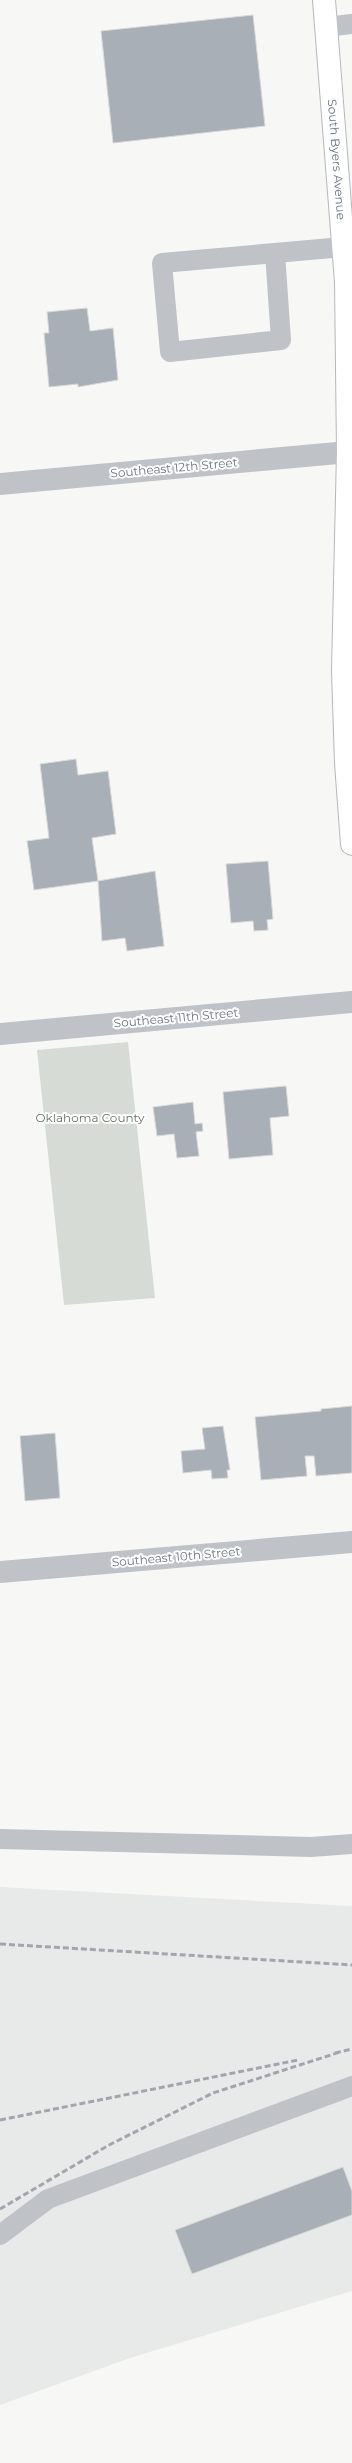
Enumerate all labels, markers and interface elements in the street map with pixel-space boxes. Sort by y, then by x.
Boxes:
street label: South Byers Avenue [325,99,349,220]
street label: Southeast 12th Street [110,454,238,481]
street label: Southeast 11th Street [113,1005,239,1030]
park label: Oklahoma County [35,1110,145,1125]
street label: Southeast 10th Street [111,1543,241,1570]

